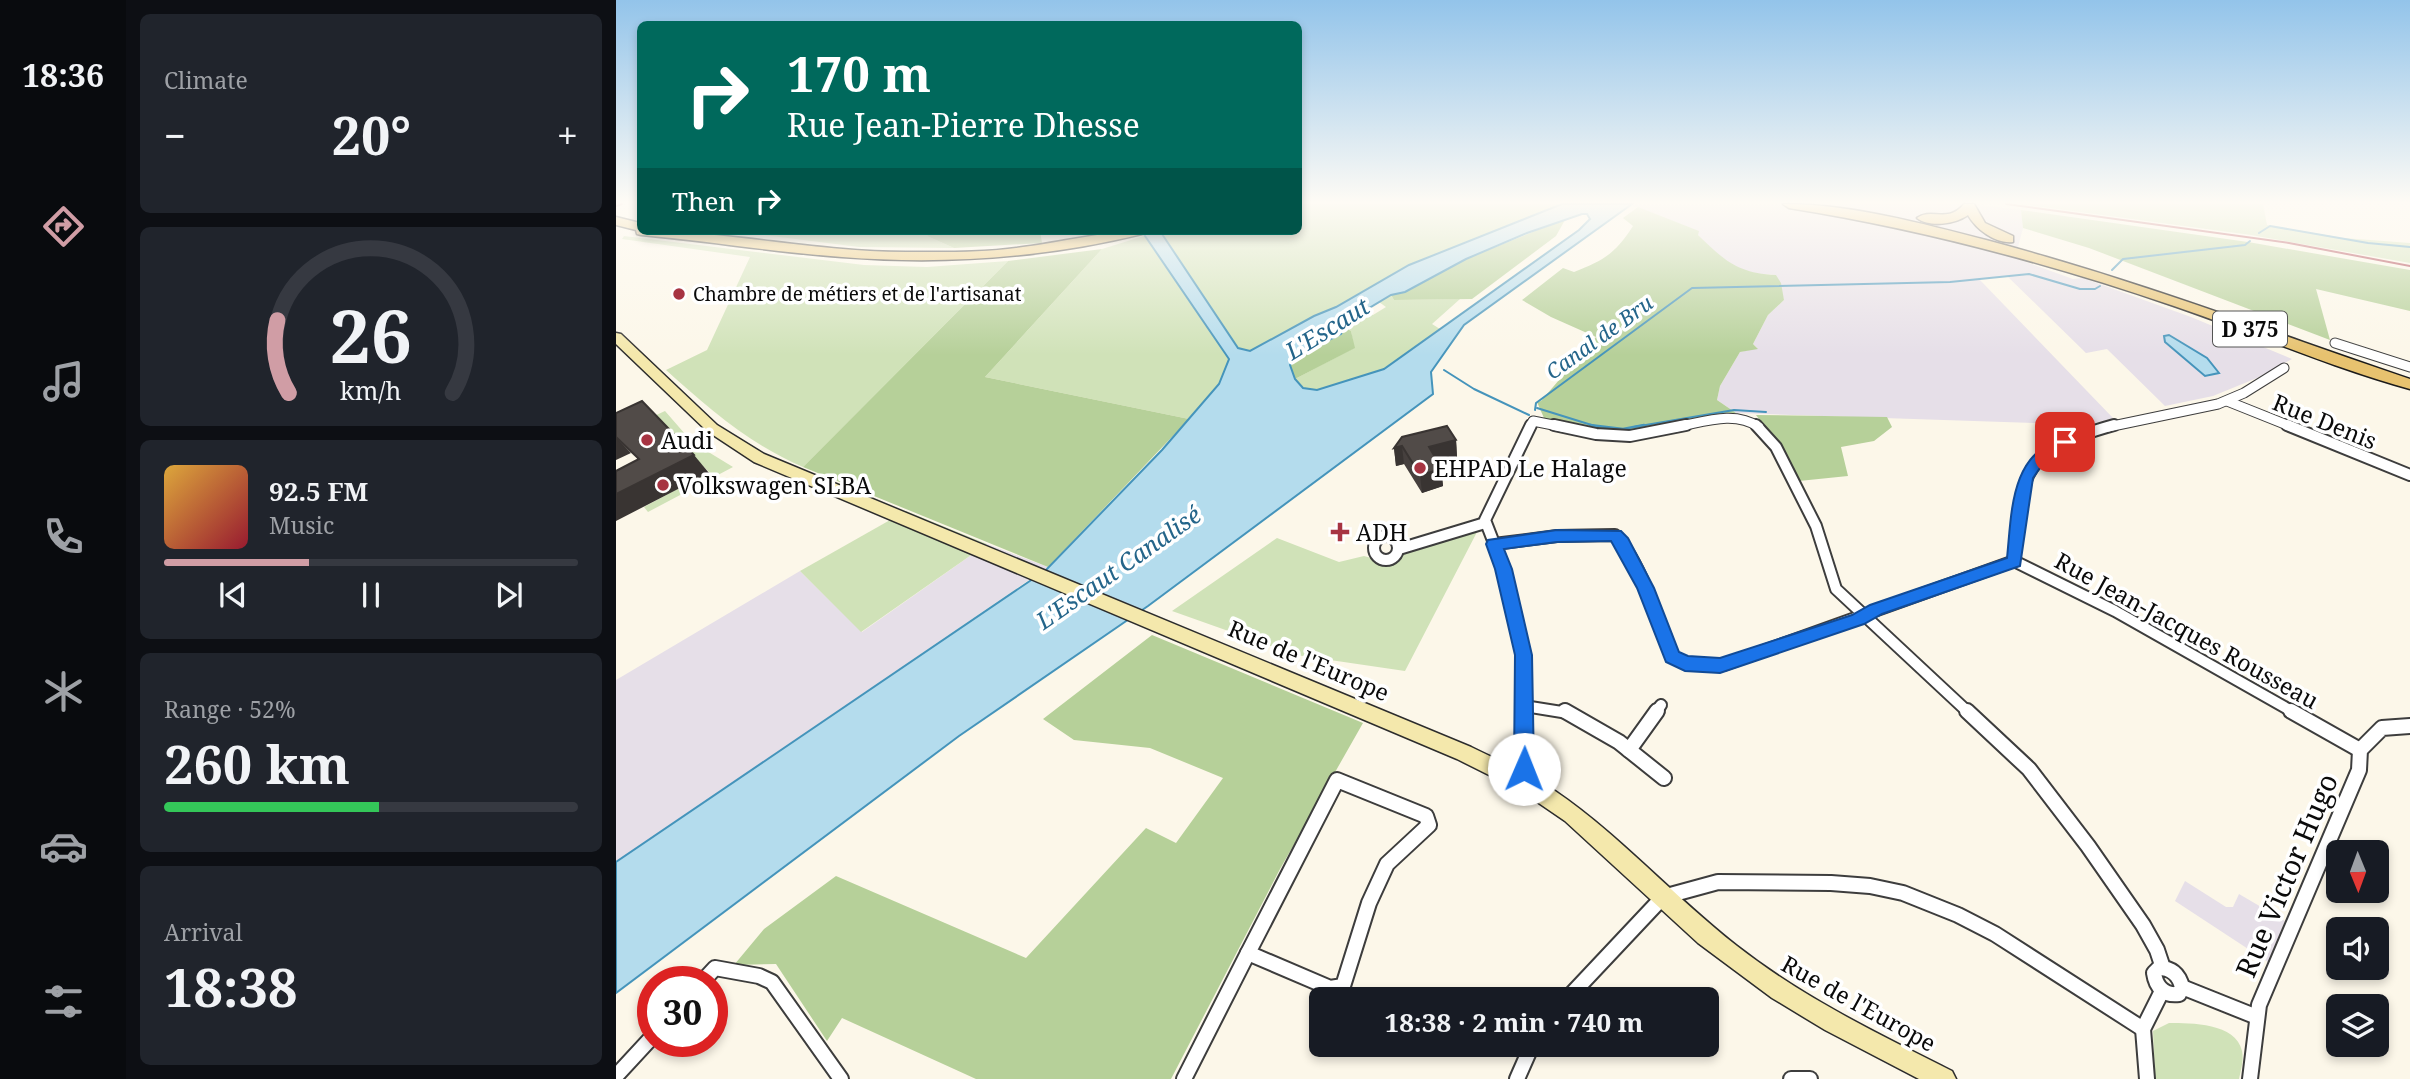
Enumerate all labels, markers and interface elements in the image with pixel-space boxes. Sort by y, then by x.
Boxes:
text: 170 m [787,40,931,106]
icon: right [672,49,763,140]
text: 18:36 [22,53,104,96]
text: Climate [164,64,248,96]
text: 20° [332,99,411,170]
text: Rue Jean-Pierre Dhesse [787,103,1140,146]
text: − [164,109,186,161]
text: + [557,109,578,161]
icon: right [749,182,787,220]
text: Then [672,183,735,219]
icon: directions [39,202,88,251]
place label: Chambre de métiers et de l'artisanat [693,281,1022,307]
text: 26 [330,285,412,384]
marker: Chambre de métiers et de l'artisanat [671,286,687,302]
water label: Canal de Bru [1540,288,1659,385]
water label: L'Escaut [1278,289,1376,367]
road number: D 375 [2213,312,2287,346]
icon: music [39,357,88,406]
text: km/h [340,372,402,406]
street label: Rue Denis [2268,386,2382,456]
pin [2035,412,2095,472]
icon: arrive [2046,423,2084,461]
place label: Audi [661,424,713,456]
marker: Audi [639,432,655,448]
place label: EHPAD Le Halage [1434,452,1627,484]
marker: EHPAD Le Halage [1412,460,1428,476]
place label: Volkswagen SLBA [677,469,872,501]
text: 92.5 FM [269,473,368,509]
marker: Volkswagen SLBA [655,477,671,493]
water label: L'Escaut Canalisé [1028,497,1208,637]
text: Music [269,509,334,541]
icon: phone [39,512,88,561]
place label: ADH [1356,516,1407,548]
marker: ADH [1330,522,1350,542]
street label: Rue Jean-Jacques Rousseau [2049,544,2325,716]
icon: previous [214,576,252,614]
icon: pause [352,576,390,614]
icon: next [490,576,528,614]
street label: Rue de l'Europe [1224,612,1394,708]
icon: climate [39,667,88,716]
text: Range · 52% [164,693,296,725]
text: 260 km [164,728,350,799]
position arrow [1487,732,1561,806]
street label: Rue Victor Hugo [2226,767,2346,983]
icon: car [39,822,88,871]
north arrow [2326,840,2389,903]
map controls [2326,840,2389,1057]
text: Arrival [164,916,243,948]
button: sound [2326,917,2389,980]
street label: Rue de l'Europe [1776,947,1942,1059]
text: 18:38 [164,951,297,1022]
speed limit sign: 30 [637,966,728,1057]
icon: filters [39,977,88,1026]
button: layers [2326,994,2389,1057]
text: 18:38 · 2 min · 740 m [1384,1004,1644,1040]

